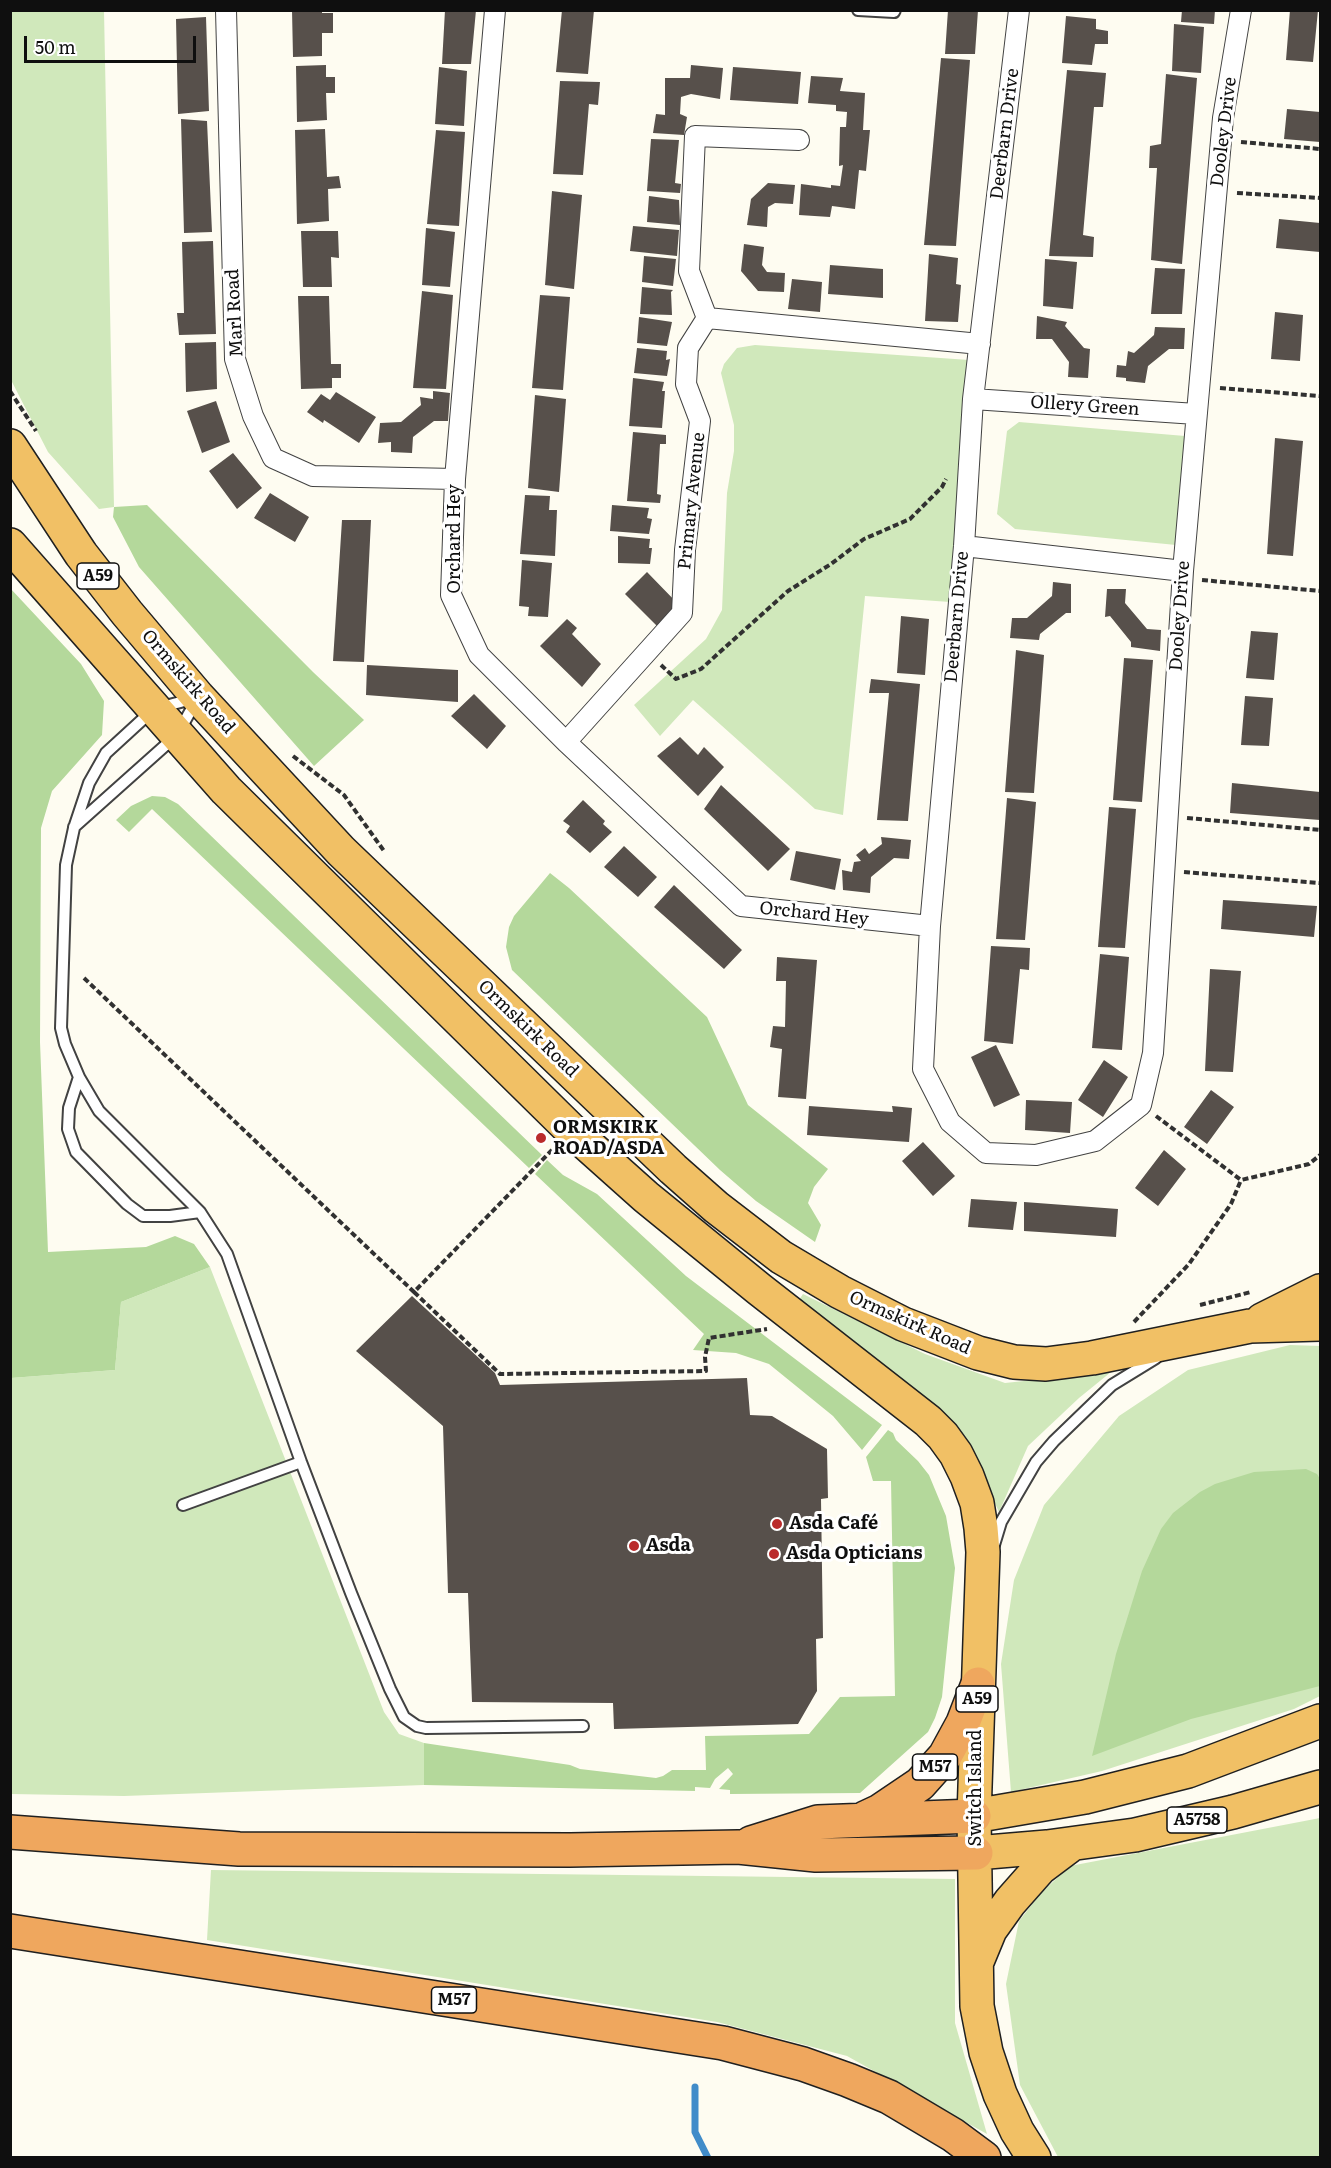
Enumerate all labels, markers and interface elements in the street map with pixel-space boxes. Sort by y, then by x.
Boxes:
scale bar [27,24,200,62]
text: 50 m [35,33,76,60]
street label: Deerbarn Drive [986,67,1024,201]
street label: Dooley Drive [1207,76,1241,188]
street label: Marl Road [222,268,248,358]
street label: Ollery Green [1030,391,1140,421]
street label: Primary Avenue [674,431,710,571]
street label: Orchard Hey [444,484,466,594]
street label: Deerbarn Drive [940,550,974,684]
street label: Dooley Drive [1165,560,1195,672]
road number: A59 [77,563,119,589]
street label: Ormskirk Road [137,626,239,738]
street label: Orchard Hey [758,898,870,930]
street label: Ormskirk Road [473,976,583,1082]
place label: ORMSKIRK ROAD/ASDA [553,1117,664,1160]
marker: ORMSKIRK ROAD/ASDA [534,1131,548,1145]
street label: Ormskirk Road [846,1287,974,1359]
place label: Asda Café [789,1513,878,1535]
marker: Asda Café [770,1517,784,1531]
place label: Asda [646,1535,691,1557]
marker: Asda [627,1539,641,1553]
place label: Asda Opticians [786,1543,922,1565]
marker: Asda Opticians [767,1547,781,1561]
road number: A59 [956,1686,998,1712]
street label: Switch Island [965,1730,987,1846]
road number: M57 [912,1754,958,1780]
road number: A5758 [1167,1807,1227,1833]
road number: M57 [432,1987,476,2013]

